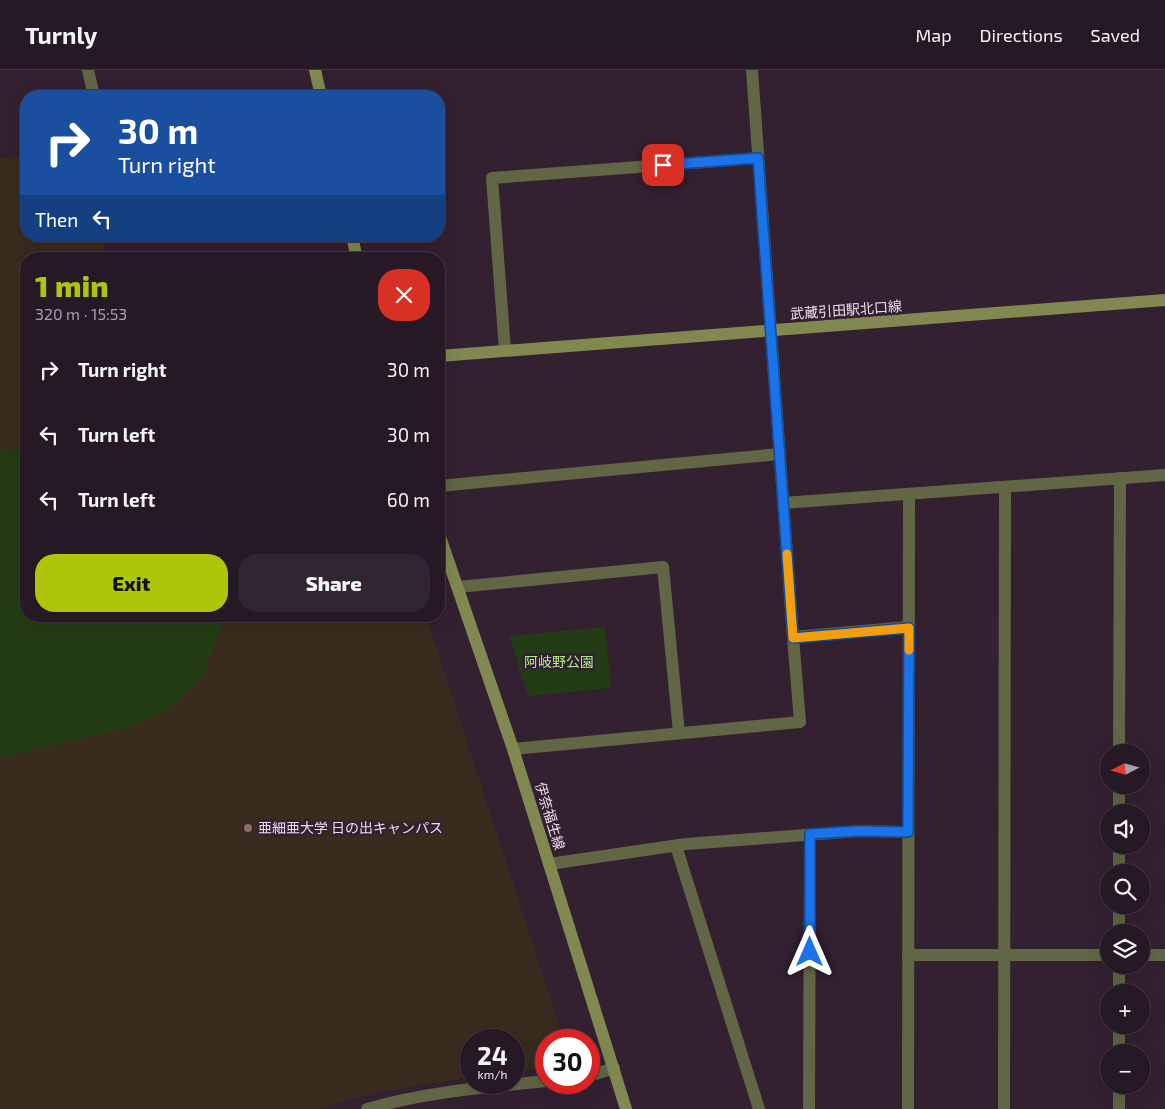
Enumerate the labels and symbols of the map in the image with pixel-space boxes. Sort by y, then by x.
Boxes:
pin [642,144,684,186]
street label: 武蔵引田駅北口線 [790,297,902,322]
park label: 阿岐野公園 [524,653,594,670]
north arrow [1100,744,1150,794]
street label: 伊奈福生線 [532,780,569,852]
place label: 亜細亜大学 日の出キャンパス [258,819,443,836]
marker: 亜細亜大学 日の出キャンパス [242,822,254,834]
position arrow [783,925,835,977]
speed limit sign: 30 [535,1029,600,1094]

